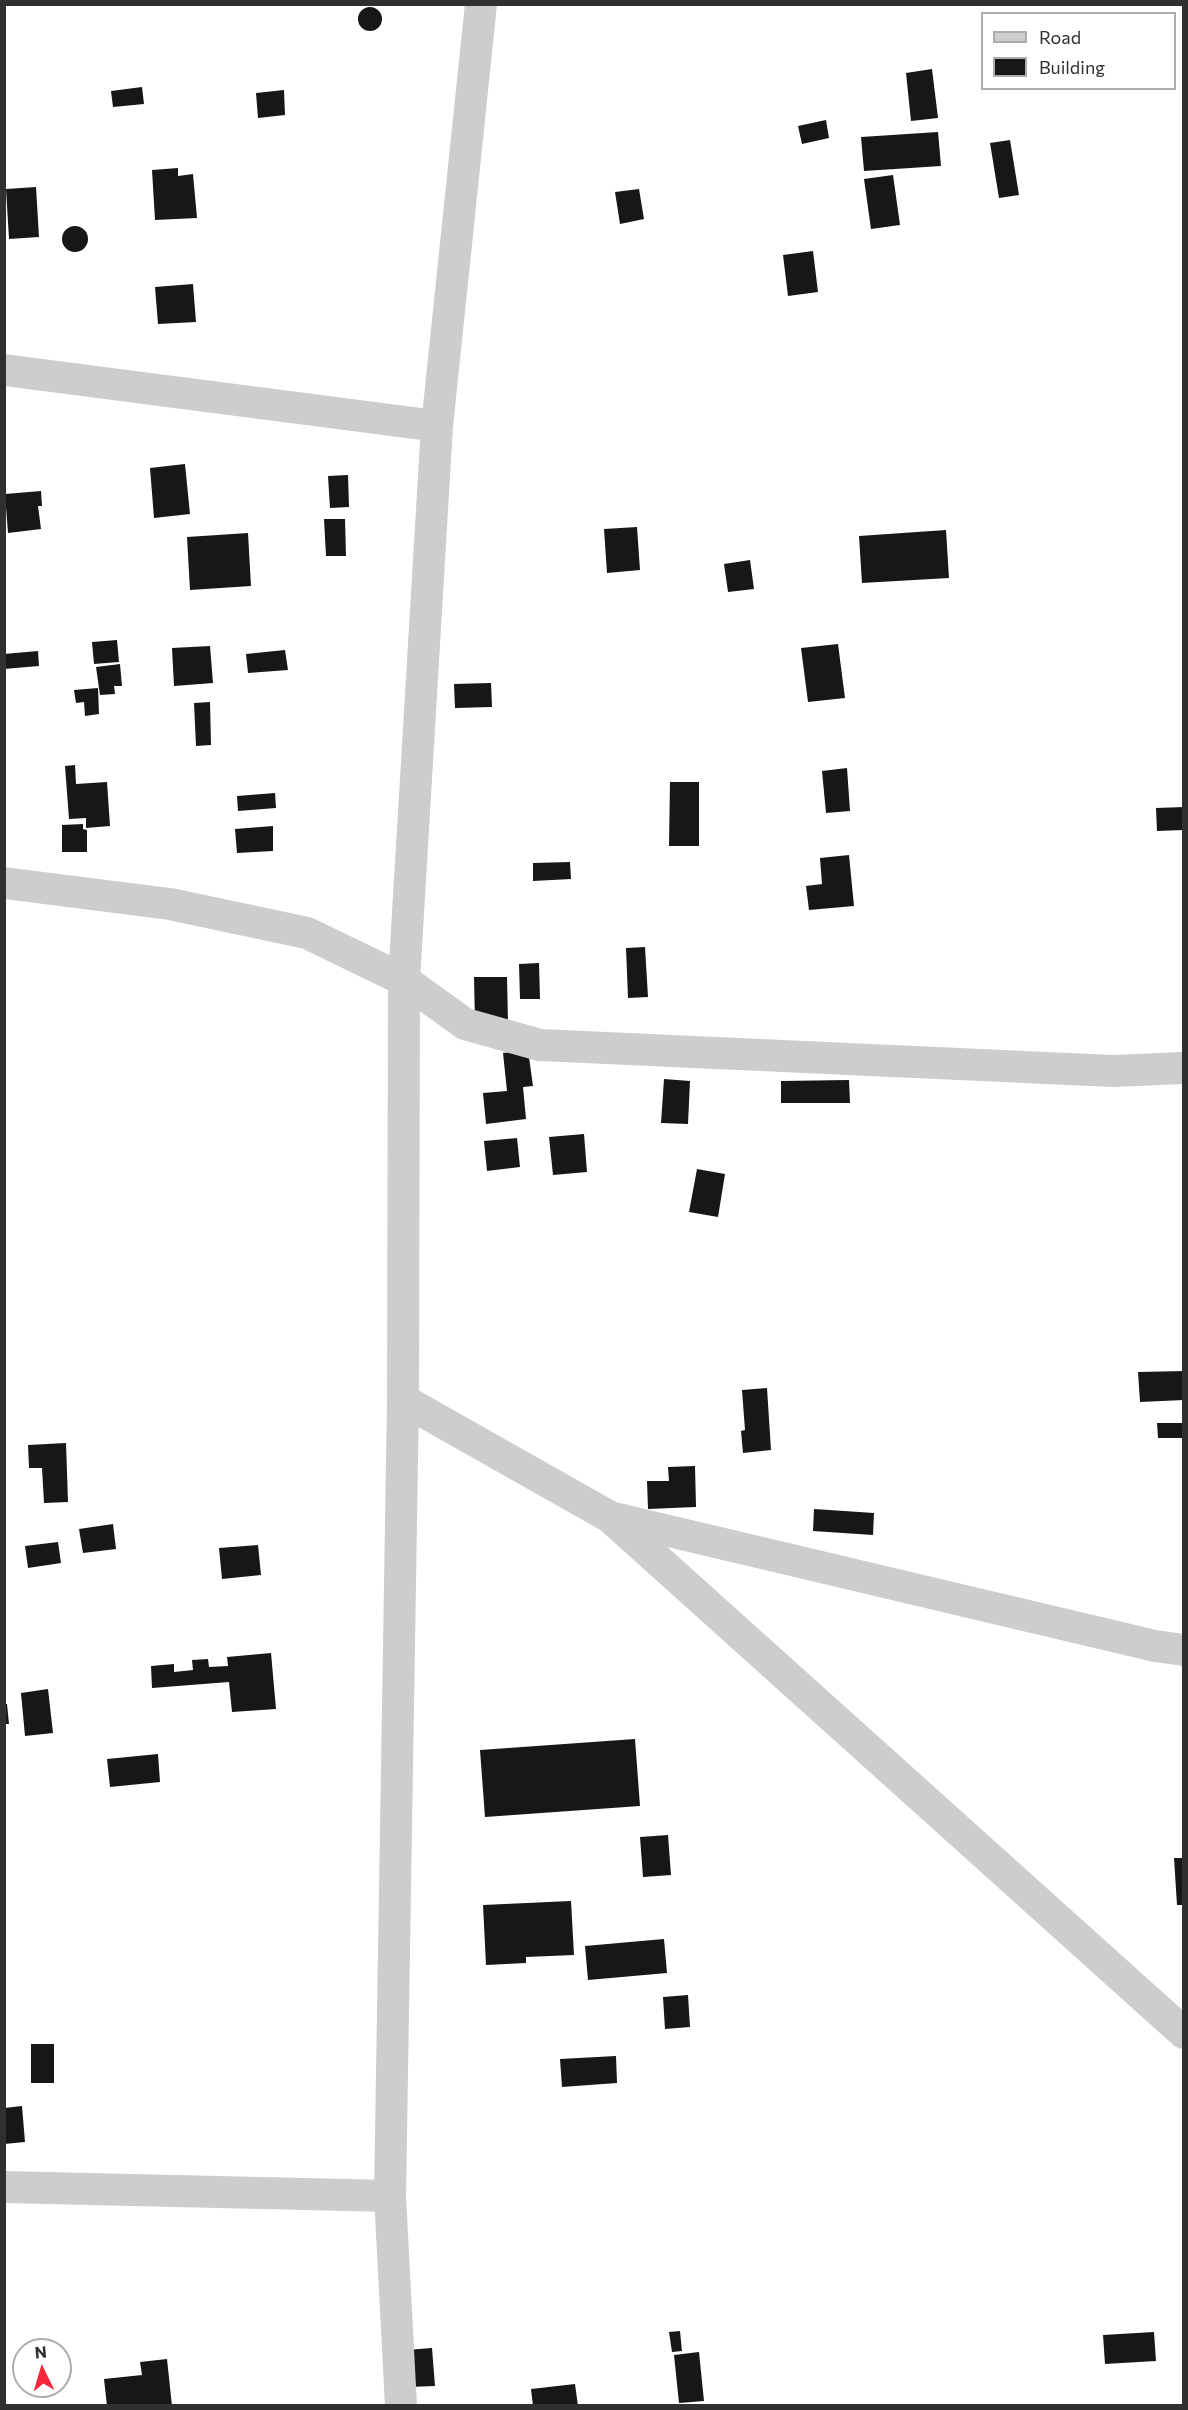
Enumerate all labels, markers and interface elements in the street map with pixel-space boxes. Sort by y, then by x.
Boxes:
legend [981,12,1176,90]
text: Road [1039,26,1081,48]
text: Building [1039,56,1105,78]
north arrow [12,2338,72,2398]
text: N [34,2342,47,2362]

